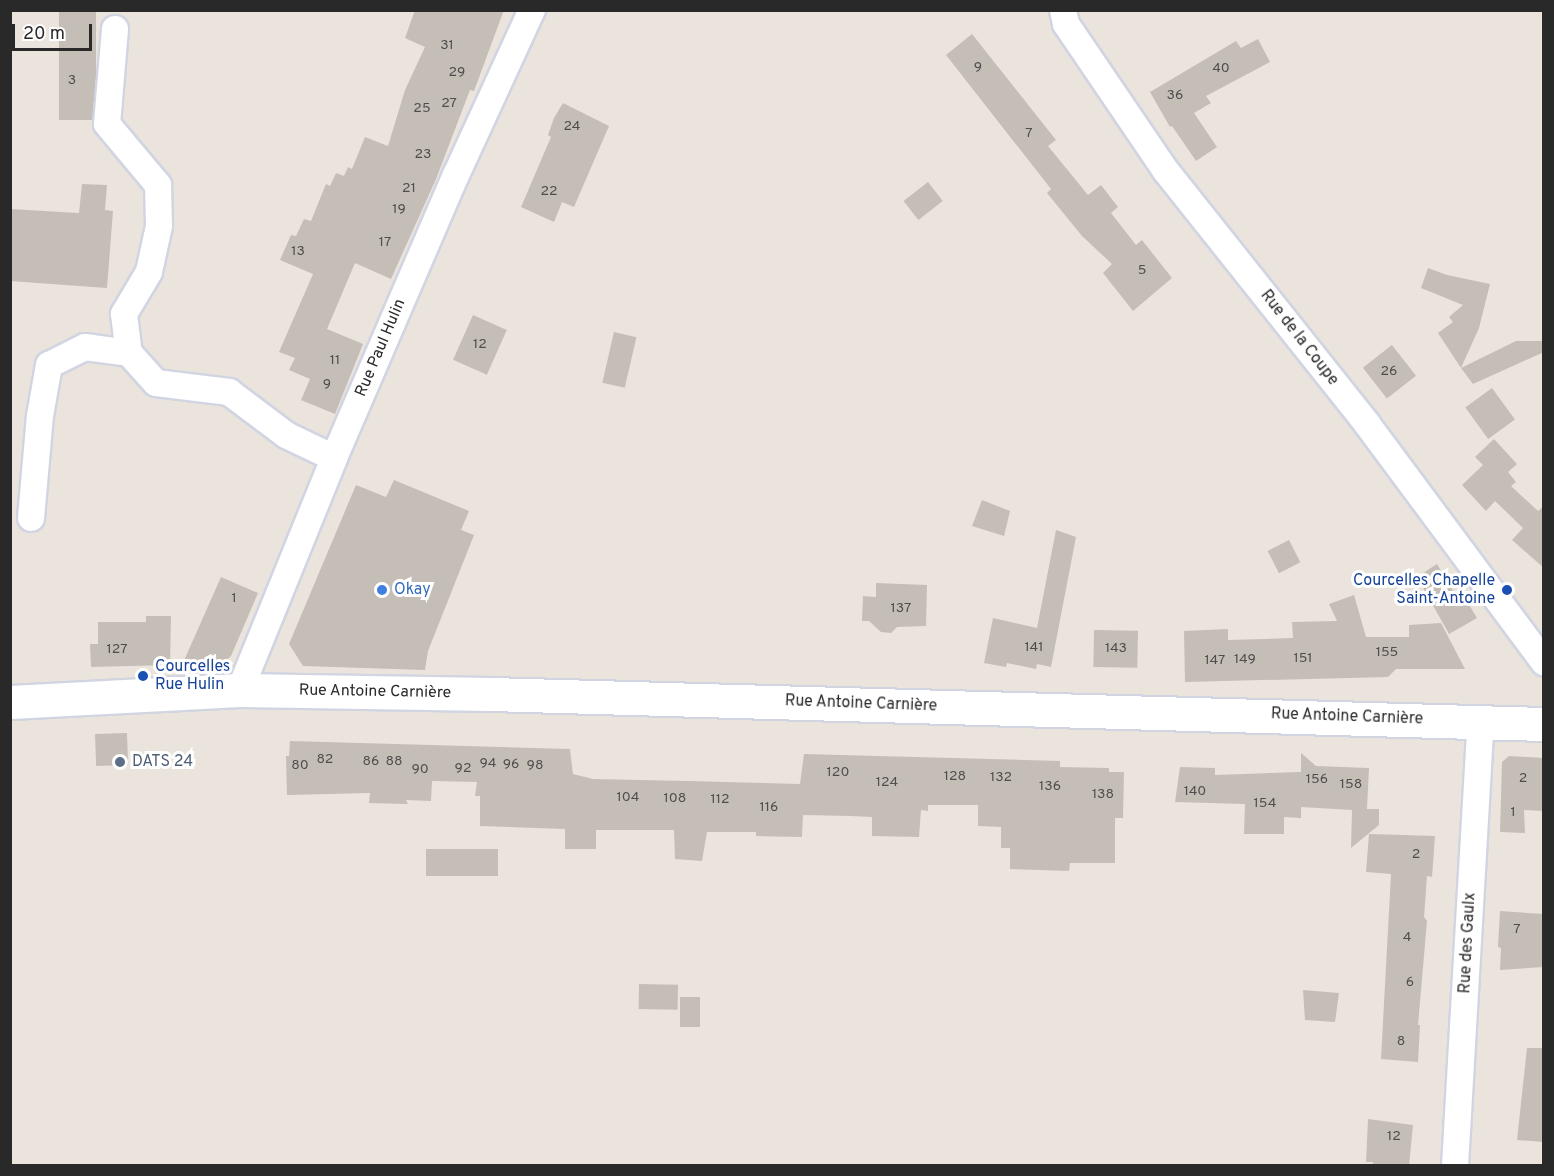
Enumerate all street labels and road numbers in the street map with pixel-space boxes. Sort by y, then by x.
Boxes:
street label: Rue de la Coupe [1256,286,1342,390]
street label: Rue Paul Hulin [352,296,410,400]
street label: Rue Antoine Carnière [298,681,452,703]
street label: Rue Antoine Carnière [784,692,938,716]
street label: Rue Antoine Carnière [1270,705,1424,729]
street label: Rue des Gaulx [1456,892,1480,994]

